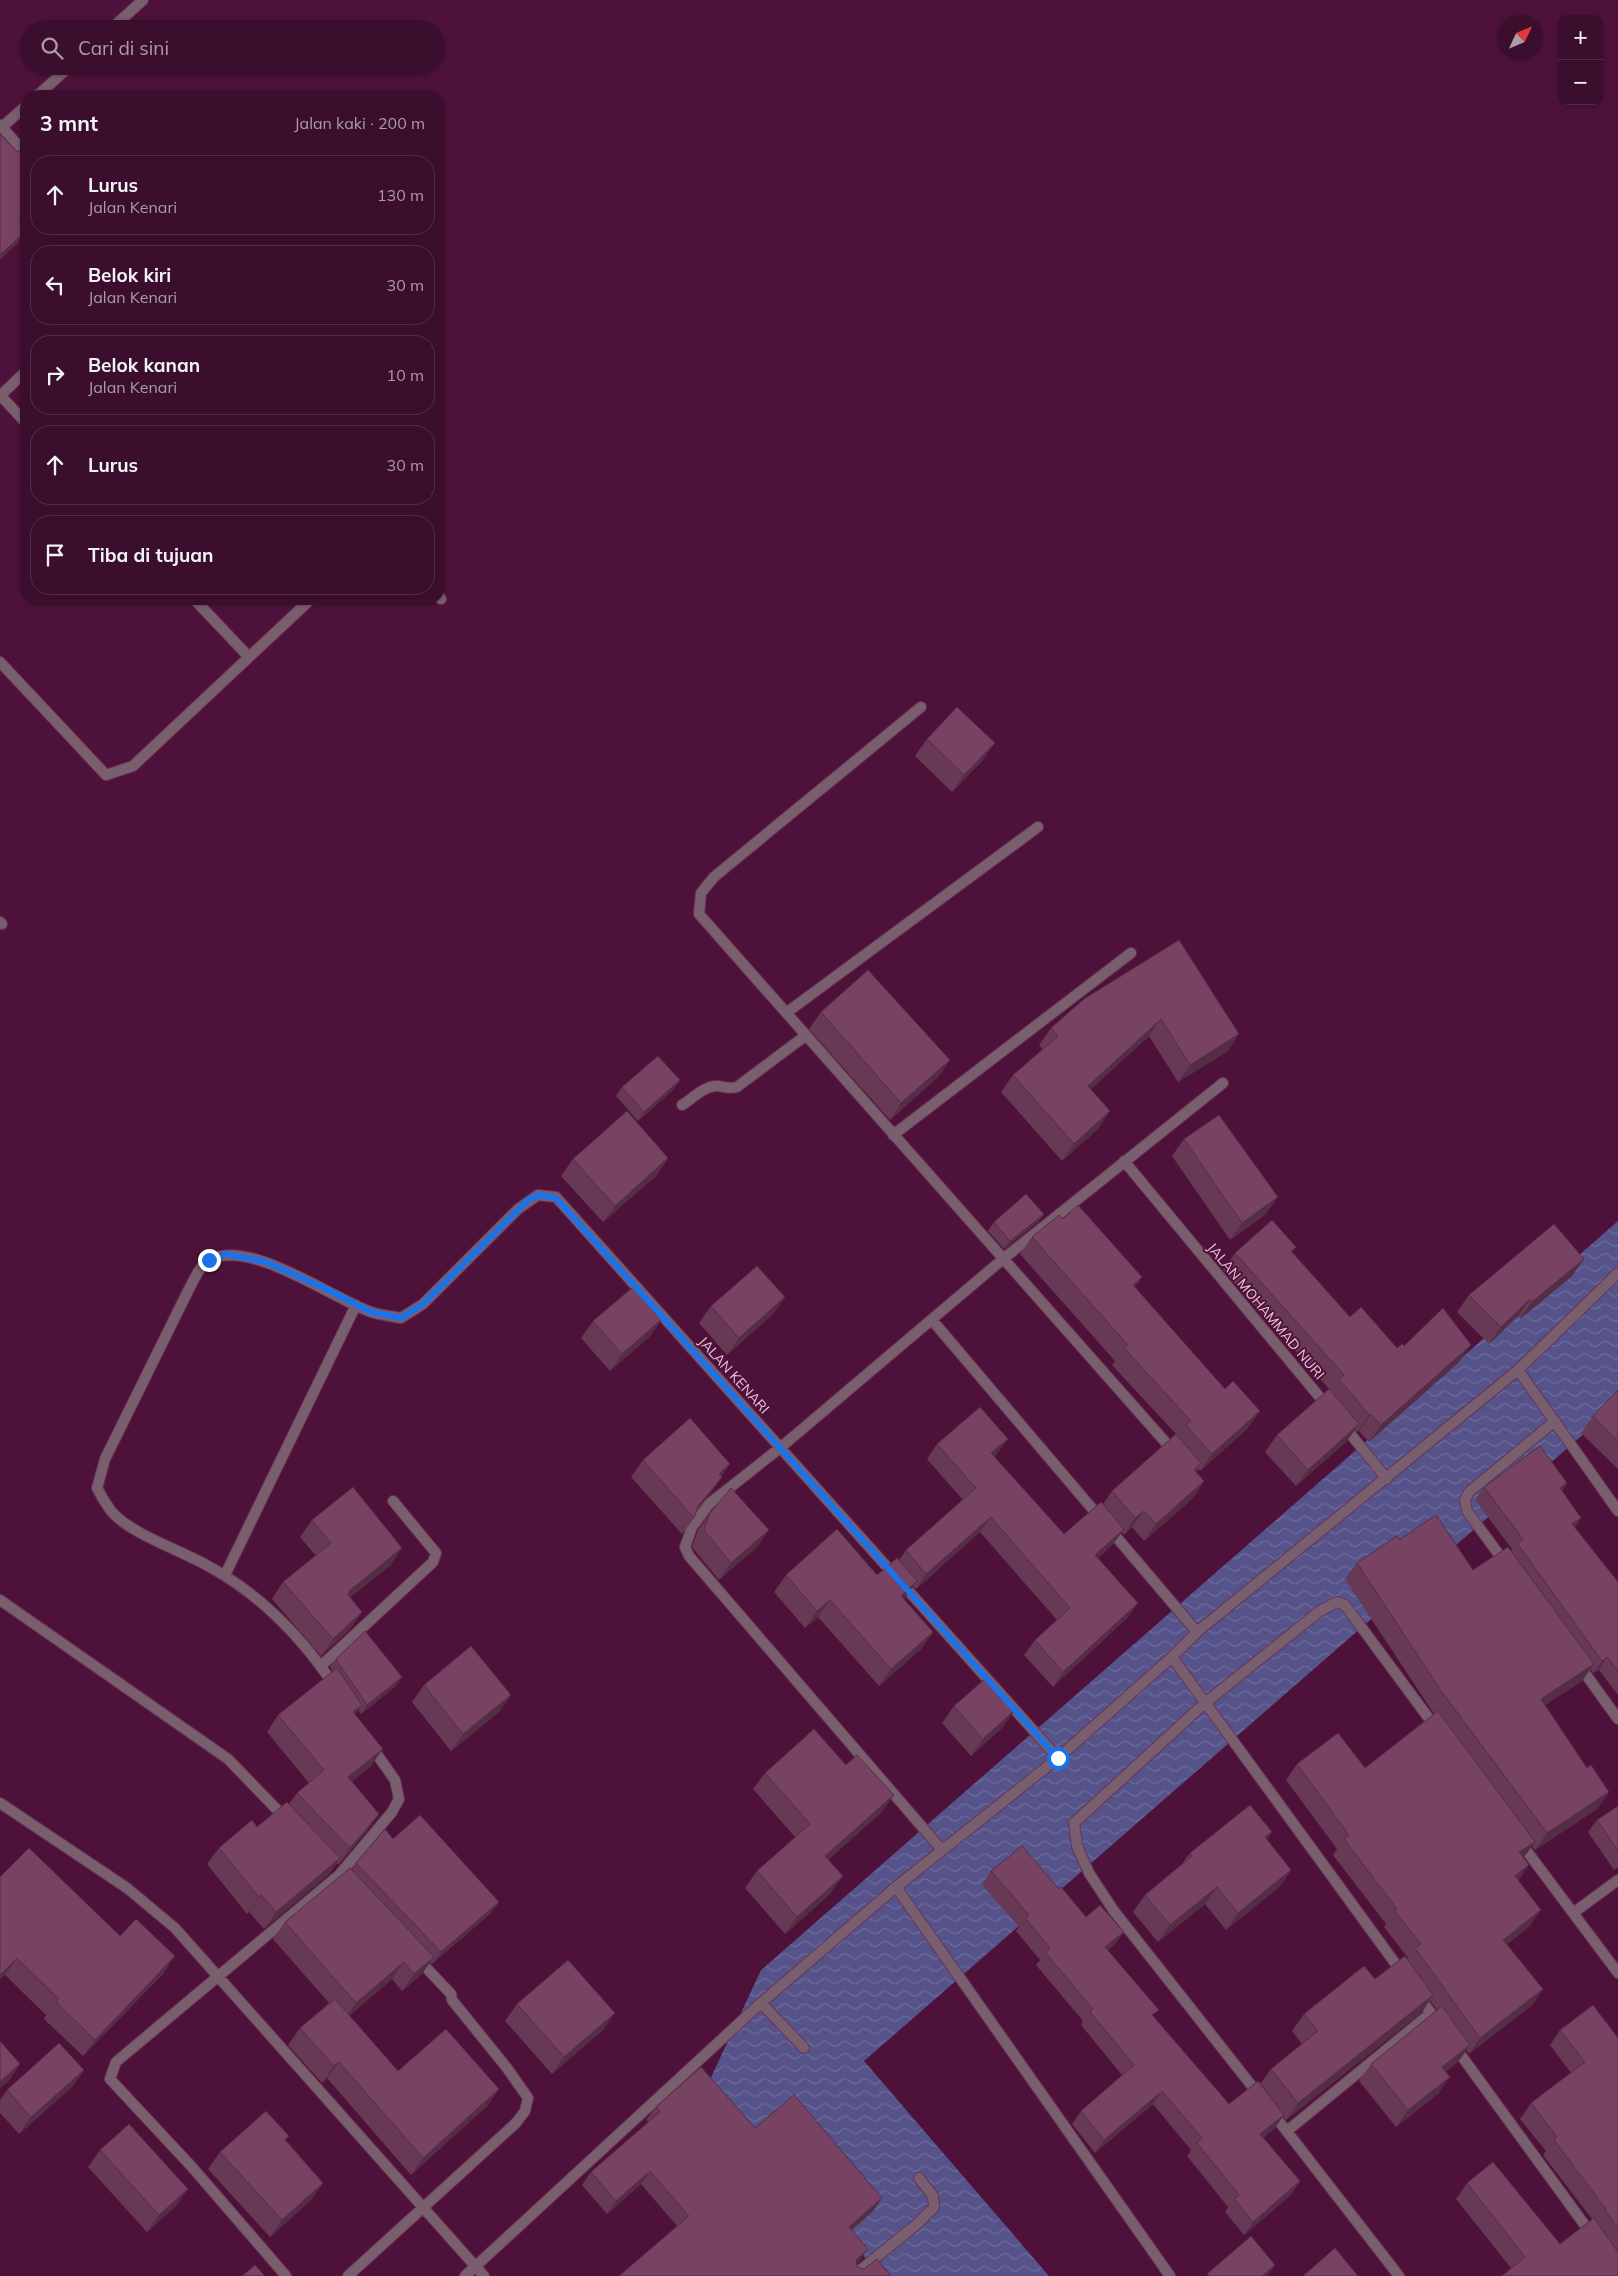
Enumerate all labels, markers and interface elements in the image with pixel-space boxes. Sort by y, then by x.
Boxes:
north arrow [1498,15,1543,60]
map controls [1558,15,1603,105]
button: + [1558,15,1603,60]
search box [20,20,445,75]
icon: search [38,34,66,62]
text: Cari di sini [78,36,169,60]
button: − [1558,60,1603,105]
text: 3 mnt [40,110,98,136]
text: Jalan kaki · 200 m [294,113,425,133]
text: Lurus [88,173,138,197]
icon: ahead [41,181,69,209]
text: 130 m [377,185,424,205]
text: Jalan Kenari [88,197,177,217]
text: Belok kiri [88,263,171,287]
icon: left [41,271,69,299]
text: 30 m [387,275,424,295]
text: Jalan Kenari [88,287,177,307]
text: Belok kanan [88,353,200,377]
icon: right [41,361,69,389]
text: 10 m [387,365,424,385]
text: Jalan Kenari [88,377,177,397]
icon: ahead [41,451,69,479]
text: Lurus [88,453,138,477]
text: 30 m [387,455,424,475]
icon: arrive [41,541,69,569]
text: Tiba di tujuan [88,543,213,567]
street label: JALAN MOHAMMAD NURI [1204,1239,1328,1383]
route end [198,1249,221,1272]
street label: JALAN KENARI [695,1333,773,1417]
route start [1047,1747,1070,1770]

